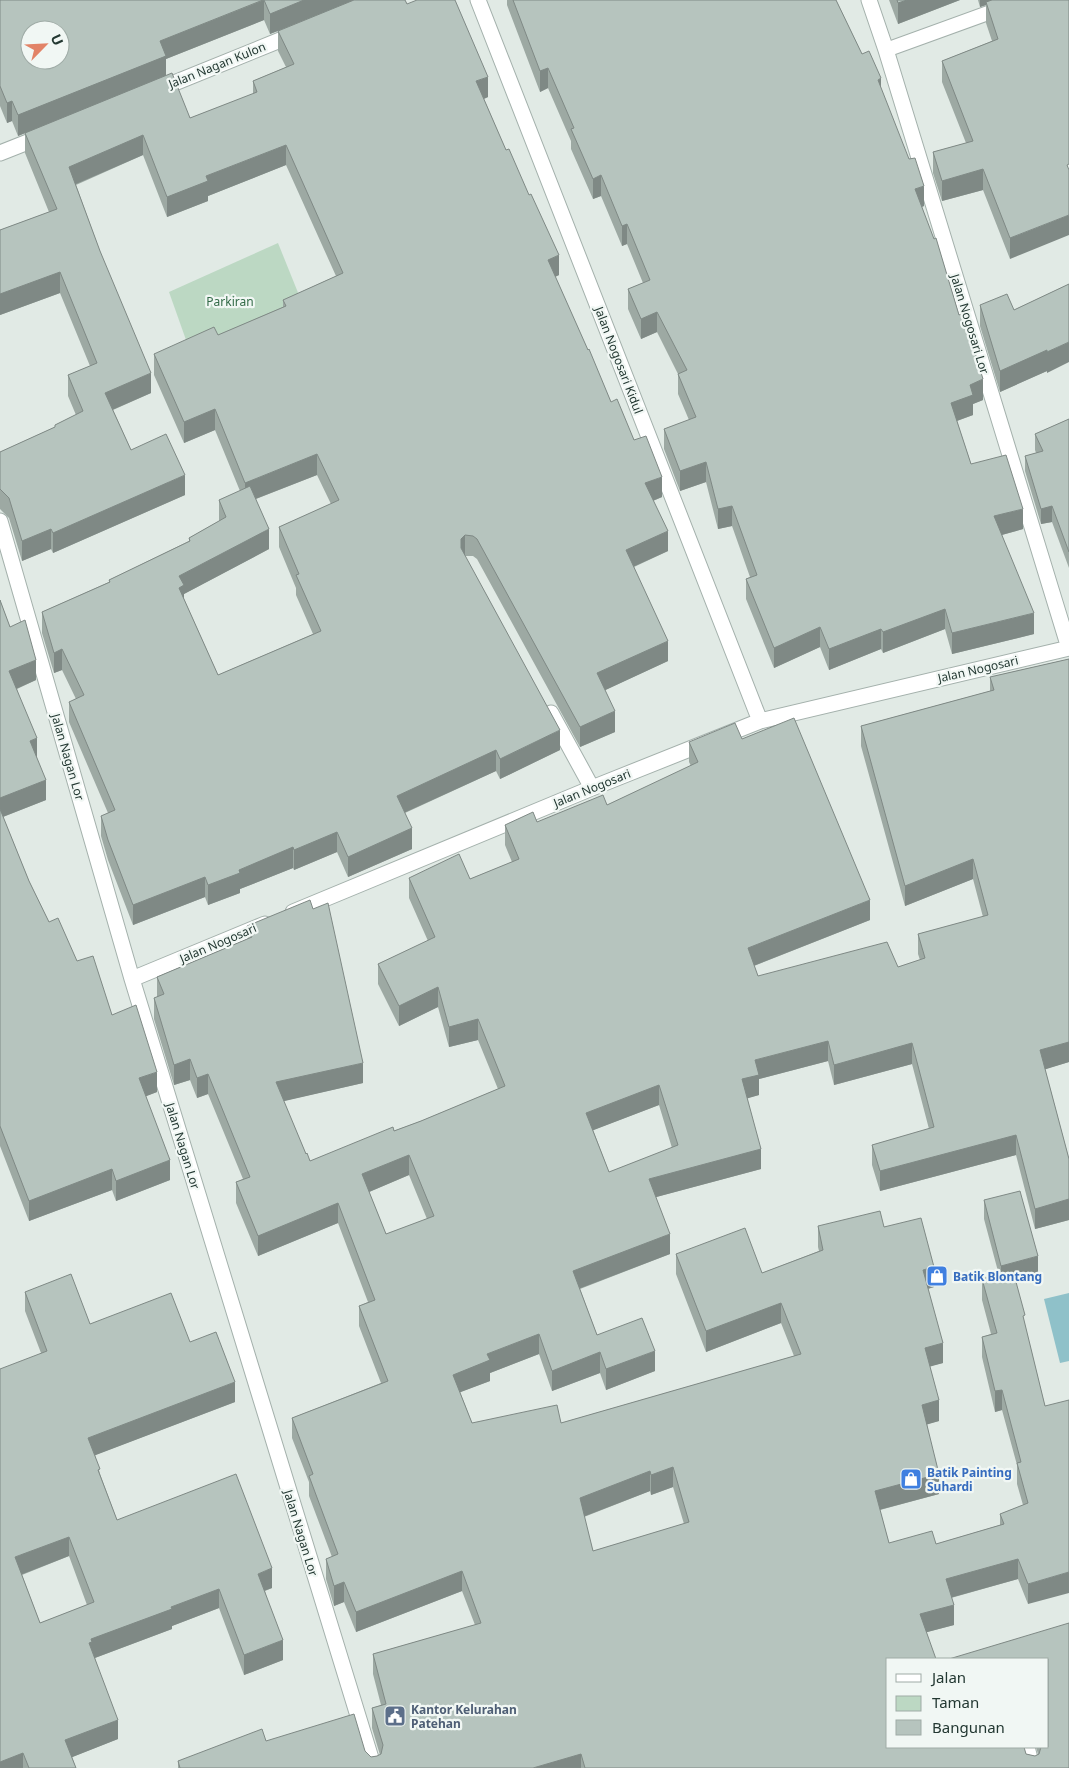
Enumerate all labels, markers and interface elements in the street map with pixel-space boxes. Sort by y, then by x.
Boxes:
north arrow [20,20,70,70]
text: U [46,31,68,48]
street label: Jalan Nagan Kulon [165,38,268,93]
street label: Jalan Nogosari Lor [946,271,993,376]
park label: Parkiran [206,293,254,310]
street label: Jalan Nogosari Kidul [590,303,647,416]
street label: Jalan Nogosari [935,652,1020,687]
street label: Jalan Nagan Lor [47,711,88,802]
street label: Jalan Nogosari [550,765,633,812]
street label: Jalan Nogosari [176,919,259,967]
street label: Jalan Nagan Lor [162,1100,204,1191]
shop icon: Batik Blontang [925,1264,949,1288]
place label: Batik Blontang [953,1268,1042,1285]
place label: Batik Painting Suhardi [927,1464,1012,1495]
shop icon: Batik Painting Suhardi [899,1467,923,1491]
street label: Jalan Nagan Lor [280,1487,322,1578]
legend [886,1658,1049,1748]
text: Jalan [930,1667,966,1687]
text: Taman [932,1692,979,1712]
place label: Kantor Kelurahan Patehan [411,1701,517,1732]
public building icon: Kantor Kelurahan Patehan [383,1704,407,1728]
text: Bangunan [932,1717,1005,1737]

